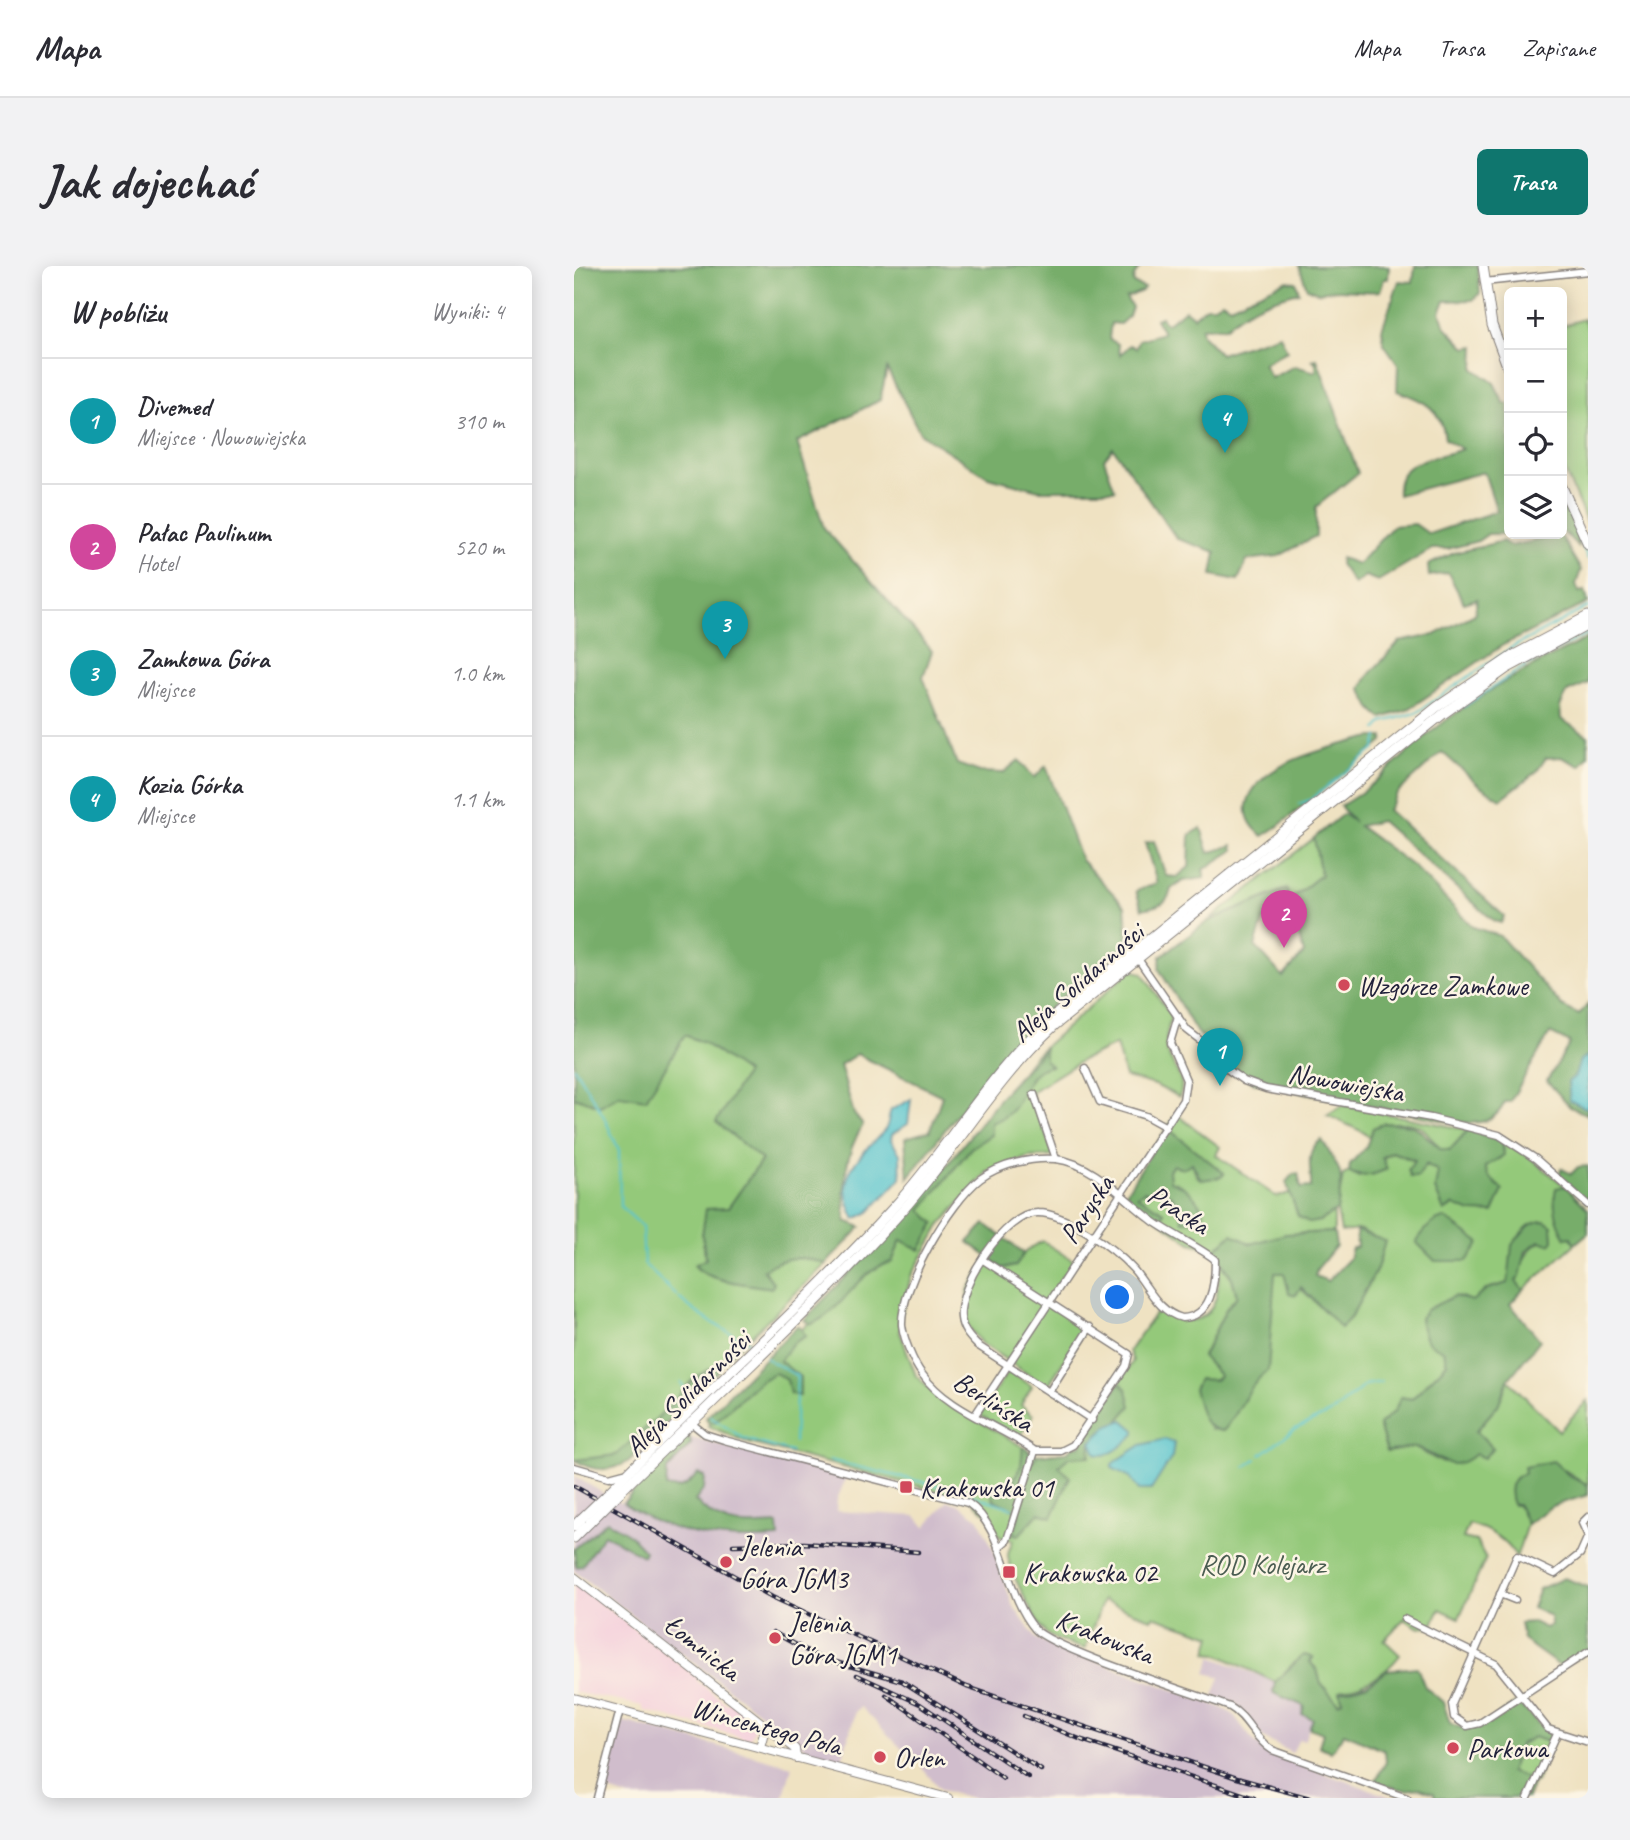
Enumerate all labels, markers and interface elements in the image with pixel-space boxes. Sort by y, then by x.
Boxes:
text: Mapa [35,27,100,69]
text: Mapa [1354,33,1400,63]
text: Trasa [1438,33,1484,63]
text: Zapisane [1522,33,1595,63]
button: Trasa [1477,149,1588,215]
text: Jak dojechać [42,151,253,213]
map controls [1504,287,1567,539]
button: + [1504,287,1567,350]
text: W pobliżu [70,293,166,331]
text: Wyniki: 4 [431,297,504,326]
button: − [1504,350,1567,413]
text: Divemed [137,390,210,423]
pin: 4 [1202,395,1248,453]
text: 1 [88,407,98,436]
text: 310 m [455,407,504,436]
button: locate [1504,413,1567,476]
text: Miejsce · Nowowiejska [137,423,305,452]
button: layers [1504,476,1567,539]
text: Pałac Paulinum [137,516,270,549]
text: 2 [88,533,98,562]
text: 520 m [455,533,504,562]
text: Hotel [137,549,177,578]
pin: 3 [702,601,748,659]
text: Zamkowa Góra [137,642,269,675]
text: 3 [88,659,98,688]
text: 1.0 km [451,659,504,688]
text: Miejsce [137,675,194,704]
text: Kozia Górka [137,768,242,801]
text: 4 [88,785,98,814]
text: 1.1 km [451,785,504,814]
text: Miejsce [137,801,194,830]
pin: 2 [1261,890,1307,948]
street label: Aleja Solidarności [1004,913,1154,1050]
place label: Wzgórze Zamkowe [1358,968,1530,1003]
marker: Wzgórze Zamkowe [1336,977,1352,993]
pin: 1 [1197,1028,1243,1086]
street label: Nowowiejska [1286,1055,1408,1110]
street label: Paryska [1051,1167,1122,1250]
street label: Praska [1141,1177,1217,1243]
your location [1100,1280,1134,1314]
street label: Aleja Solidarności [617,1320,761,1464]
street label: Berlińska [947,1363,1042,1441]
place label: Krakowska 01 [920,1470,1055,1505]
marker: Krakowska 01 [898,1479,914,1495]
place label: Jelenia Góra JGM3 [738,1529,850,1596]
park label: ROD Kolejarz [1199,1547,1328,1582]
marker: Jelenia Góra JGM3 [718,1554,734,1570]
place label: Krakowska 02 [1023,1555,1159,1590]
marker: Krakowska 02 [1001,1564,1017,1580]
street label: Krakowska [1051,1601,1161,1673]
place label: Jelenia Góra JGM1 [787,1605,898,1672]
street label: Łomnicka [657,1607,750,1690]
marker: Jelenia Góra JGM1 [767,1630,783,1646]
street label: Wincentego Pola [688,1690,848,1764]
place label: Parkowa [1467,1731,1550,1766]
place label: Orlen [894,1740,946,1775]
marker: Parkowa [1445,1740,1461,1756]
marker: Orlen [872,1749,888,1765]

